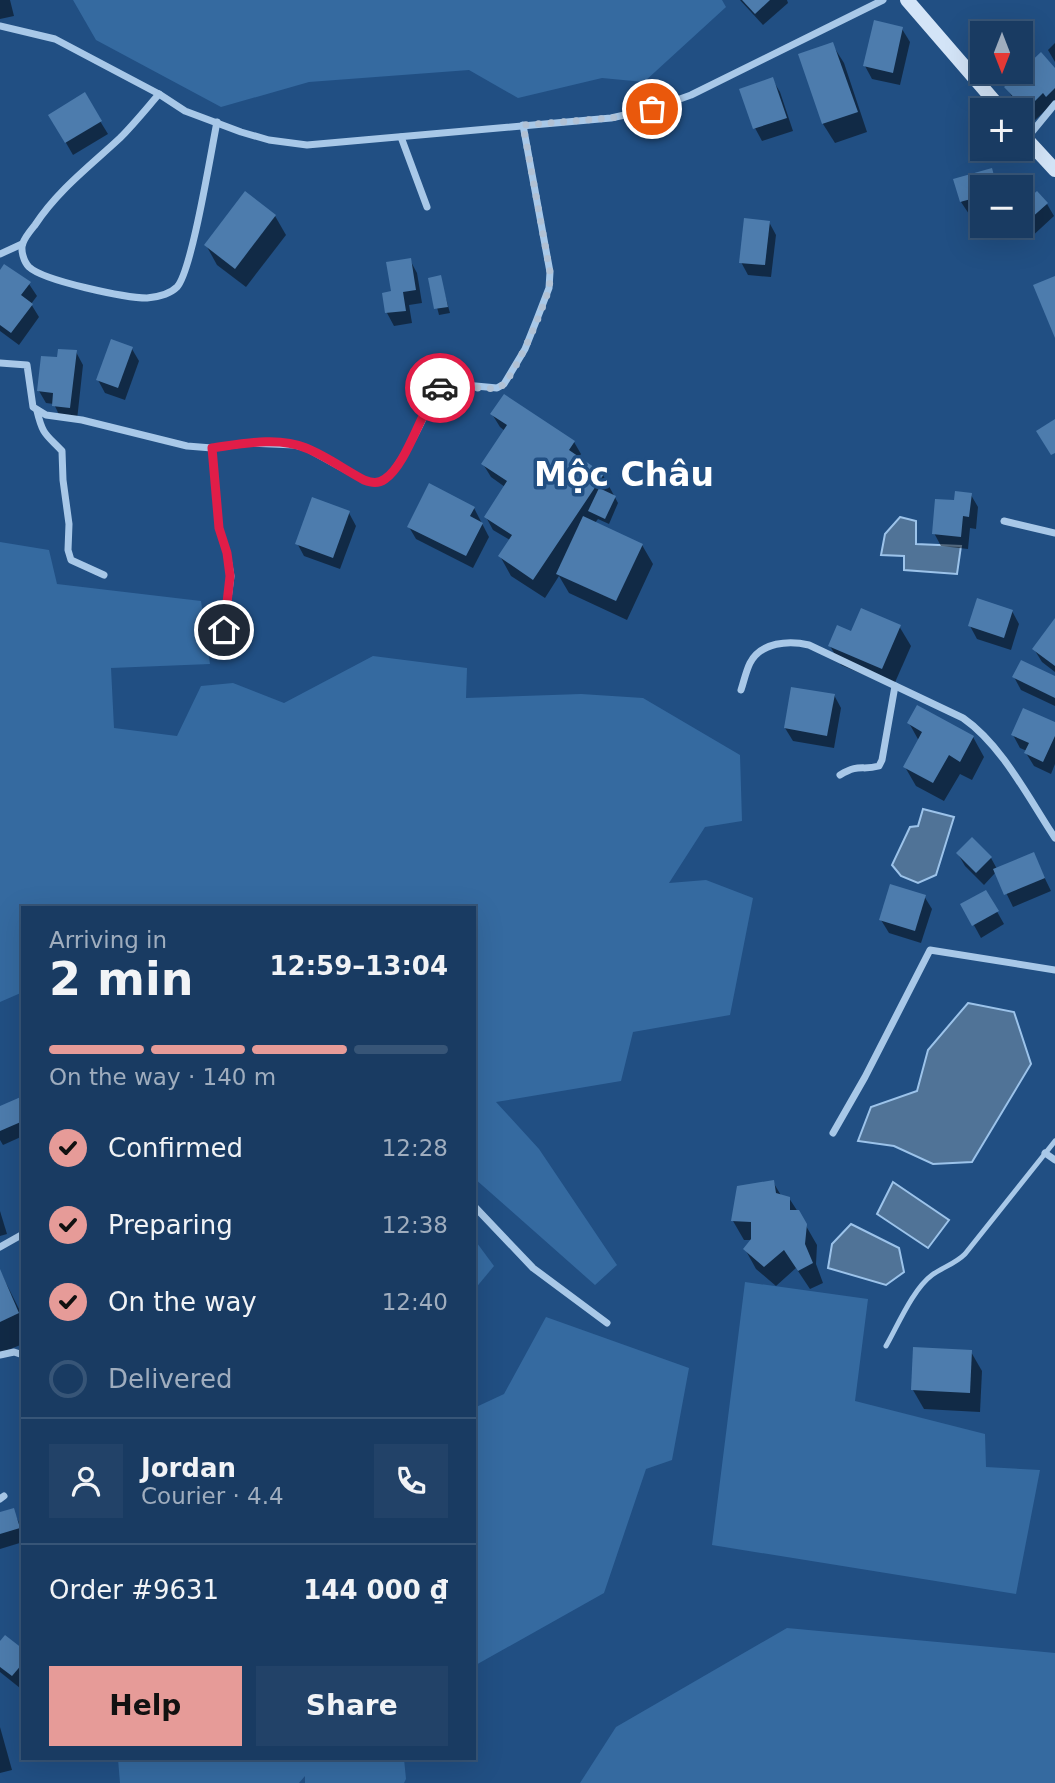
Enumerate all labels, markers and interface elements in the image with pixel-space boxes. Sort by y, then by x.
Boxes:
north arrow [970,21,1032,84]
map controls [970,21,1033,238]
pin [622,79,682,139]
icon: bag [633,90,671,128]
button: + [970,98,1033,161]
button: − [970,175,1033,238]
courier [405,353,475,423]
icon: car [421,369,459,407]
district label: Mộc Châu [534,455,714,494]
pin [194,600,254,660]
icon: home [205,611,243,649]
text: Arriving in [49,927,167,953]
text: 12:59–13:04 [269,951,448,981]
text: 2 min [49,952,193,1006]
text: On the way · 140 m [49,1064,276,1090]
icon: check [49,1129,87,1167]
text: Confirmed [108,1133,243,1163]
text: 12:28 [382,1135,448,1161]
icon: check [49,1206,87,1244]
text: Preparing [108,1210,233,1240]
text: 12:38 [382,1212,448,1238]
icon: check [49,1283,87,1321]
text: On the way [108,1287,257,1317]
text: 12:40 [382,1289,448,1315]
text: Delivered [108,1364,232,1394]
button: person [49,1444,123,1518]
button: phone [374,1444,448,1518]
text: Jordan [141,1453,236,1483]
text: Courier · 4.4 [141,1483,284,1509]
text: Order #9631 [49,1575,219,1605]
text: 144 000 ₫ [303,1575,448,1605]
button: Help [49,1666,242,1746]
button: Share [256,1666,448,1746]

